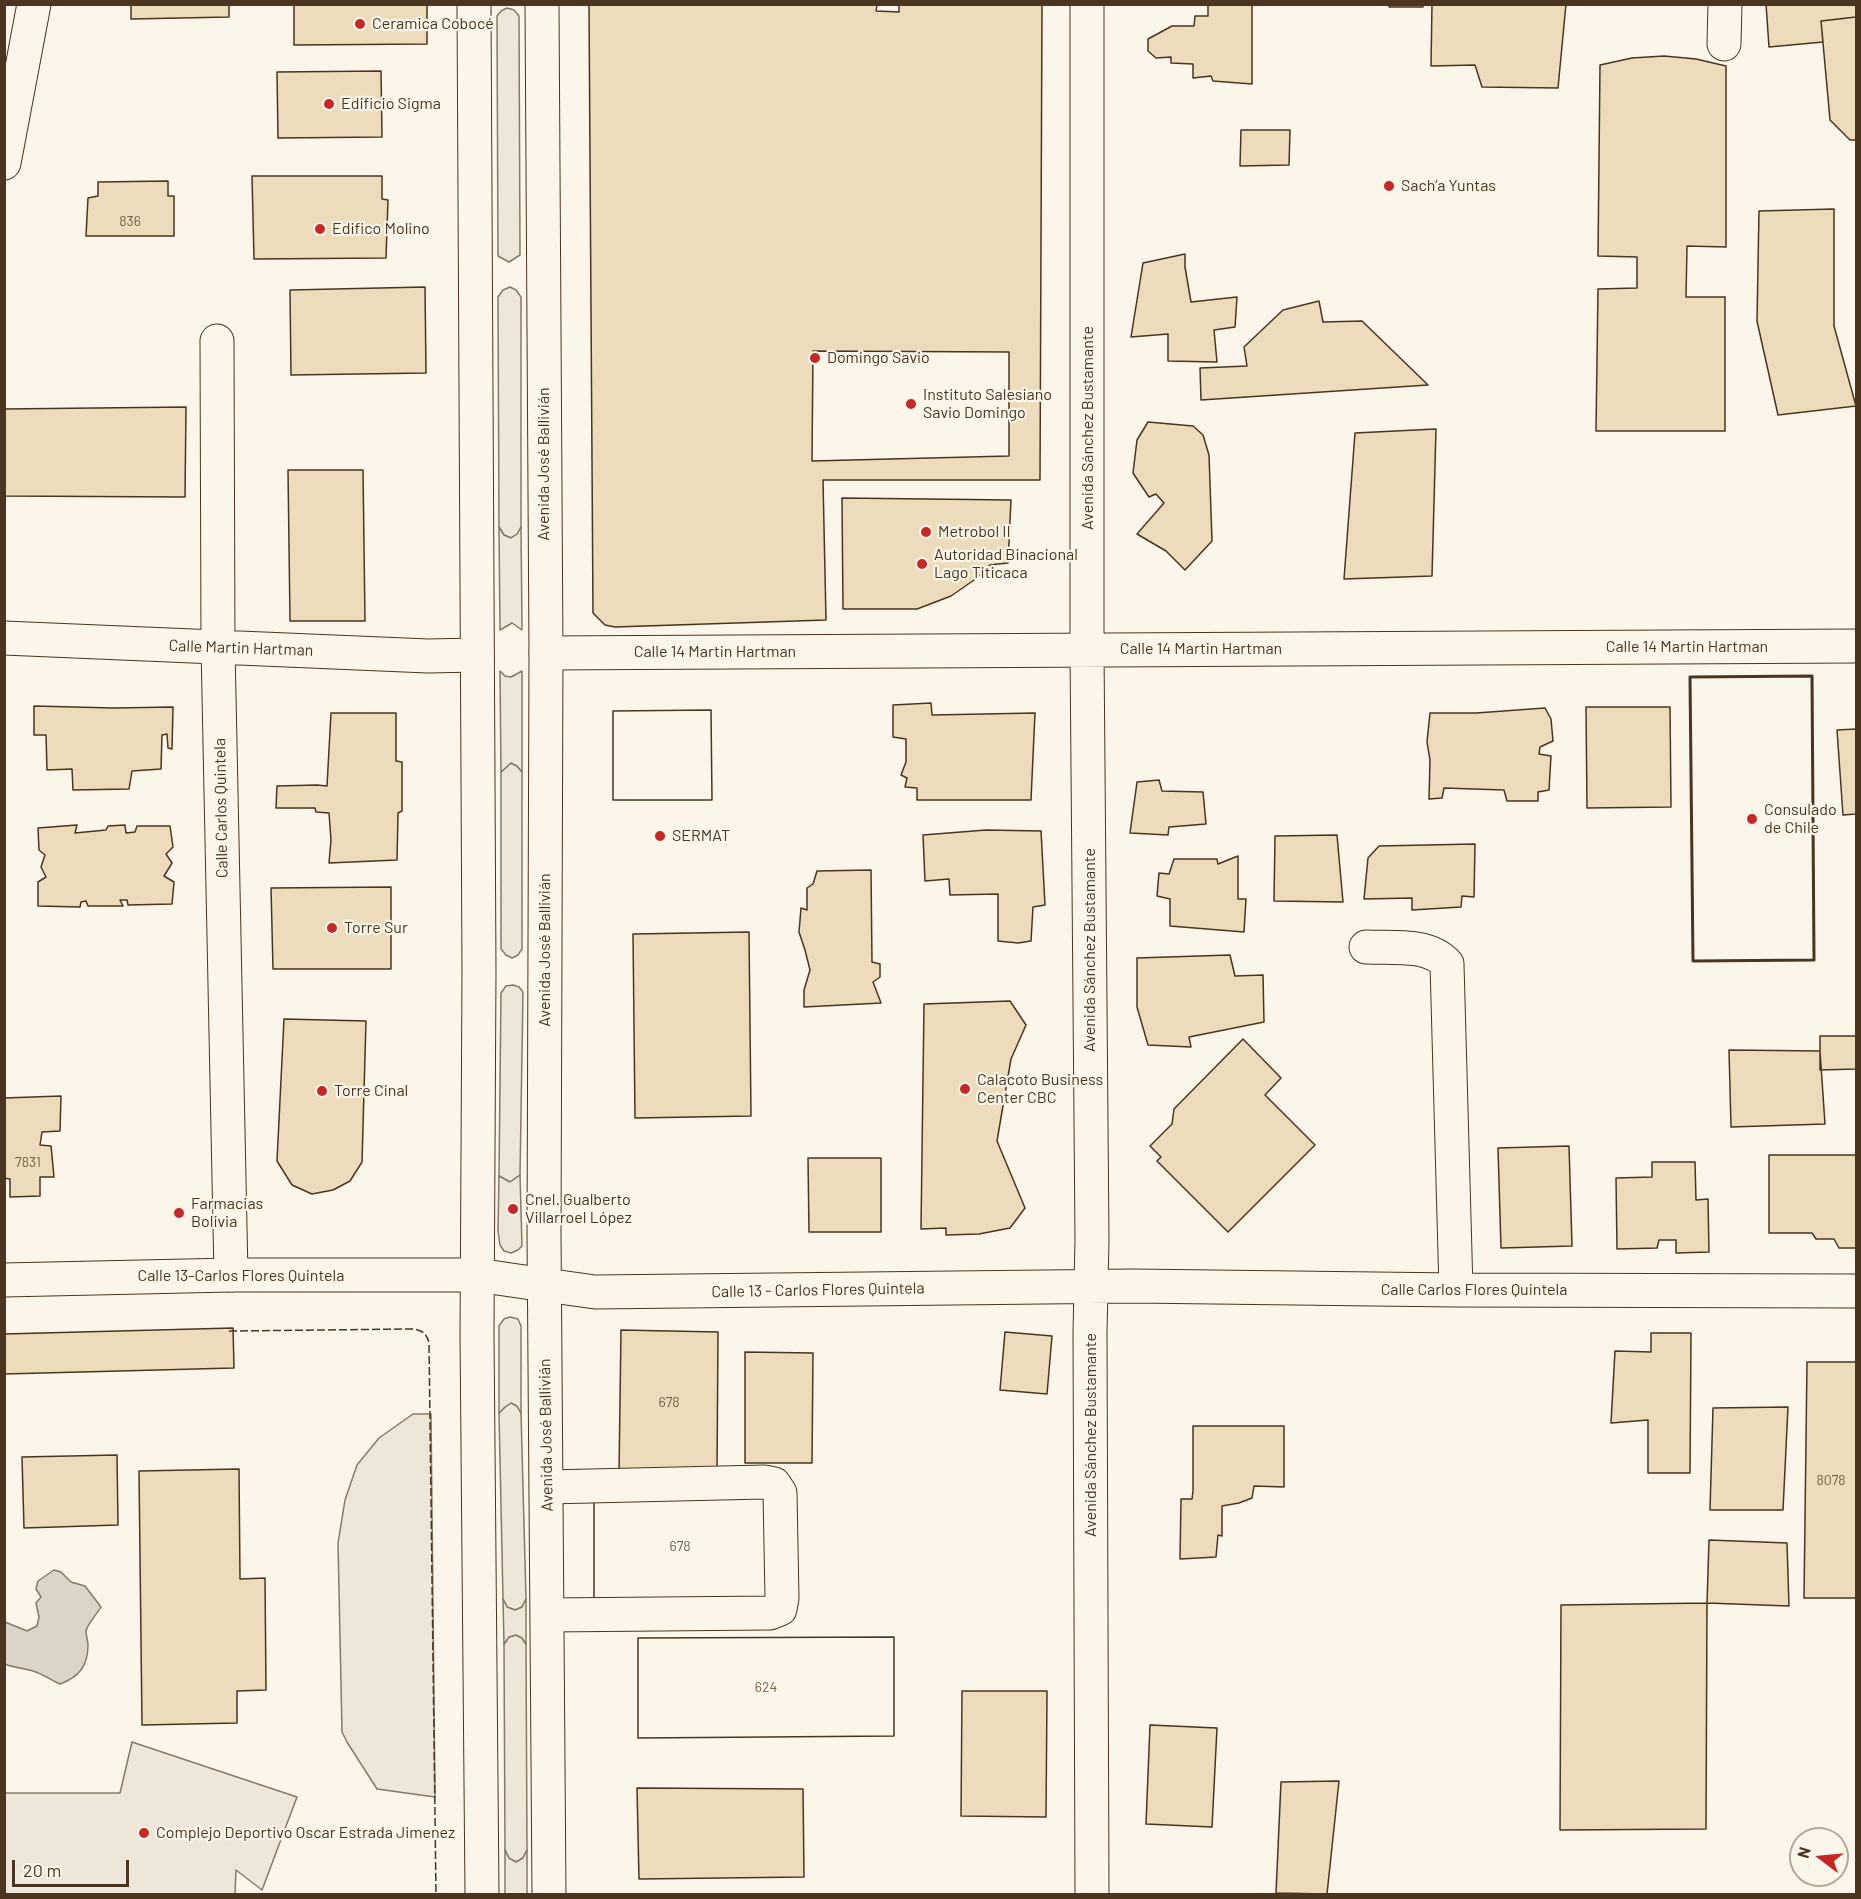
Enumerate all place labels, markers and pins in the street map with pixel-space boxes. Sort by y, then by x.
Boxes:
place label: Ceramica Cobocé [372,14,494,34]
marker: Ceramica Cobocé [353,17,367,31]
place label: Edificio Sigma [341,94,441,114]
marker: Edificio Sigma [322,97,336,111]
place label: Sach’a Yuntas [1401,176,1496,196]
marker: Sach’a Yuntas [1382,179,1396,193]
place label: Edifico Molino [332,219,430,239]
marker: Edifico Molino [313,222,327,236]
place label: Domingo Savio [827,348,930,368]
marker: Domingo Savio [808,351,822,365]
place label: Instituto Salesiano Savio Domingo [923,385,1052,423]
marker: Instituto Salesiano Savio Domingo [904,397,918,411]
place label: Metrobol II [938,522,1011,542]
marker: Metrobol II [919,525,933,539]
place label: Autoridad Binacional Lago Titicaca [934,545,1078,583]
marker: Autoridad Binacional Lago Titicaca [915,557,929,571]
place label: Consulado de Chile [1764,800,1837,838]
marker: Consulado de Chile [1745,812,1759,826]
place label: SERMAT [672,826,730,846]
marker: SERMAT [653,829,667,843]
place label: Torre Sur [344,918,408,938]
marker: Torre Sur [325,921,339,935]
place label: Calacoto Business Center CBC [977,1070,1103,1108]
place label: Torre Cinal [334,1081,408,1101]
marker: Calacoto Business Center CBC [958,1082,972,1096]
marker: Torre Cinal [315,1084,329,1098]
place label: Cnel. Gualberto Villarroel López [525,1190,632,1228]
place label: Farmacias Bolivia [191,1194,263,1232]
marker: Cnel. Gualberto Villarroel López [506,1202,520,1216]
marker: Farmacias Bolivia [172,1206,186,1220]
place label: Complejo Deportivo Oscar Estrada Jimenez [156,1823,455,1843]
marker: Complejo Deportivo Oscar Estrada Jimenez [137,1826,151,1840]

